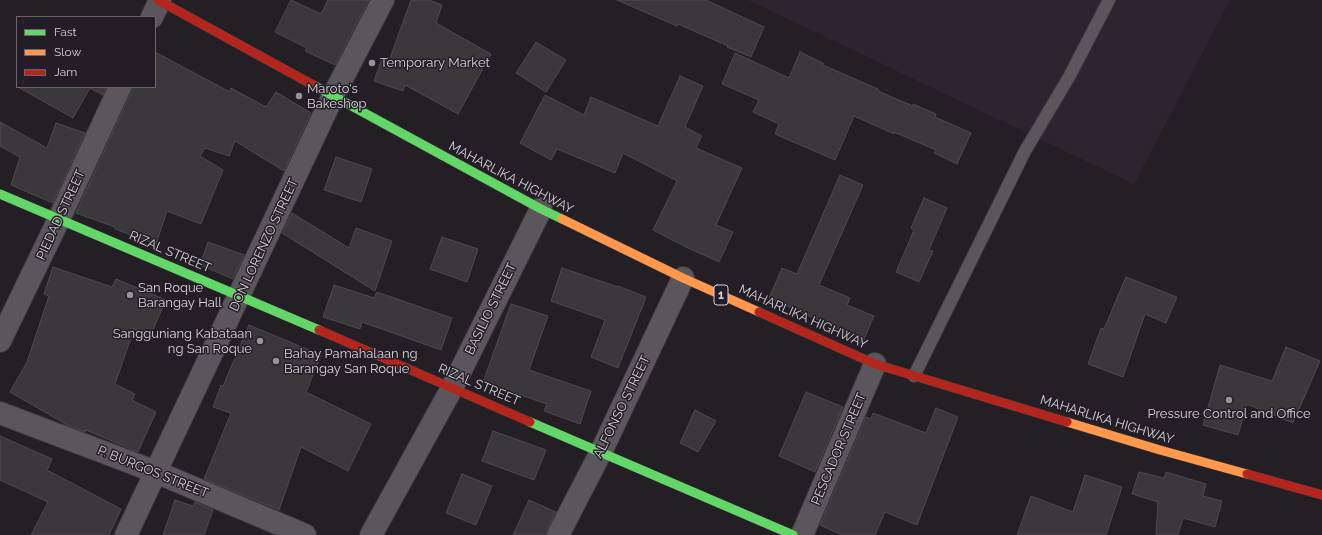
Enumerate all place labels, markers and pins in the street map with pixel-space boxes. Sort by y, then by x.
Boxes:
place label: Temporary Market [380,55,490,71]
marker: Temporary Market [367,58,377,68]
place label: Maroto's Bakeshop [307,81,367,112]
marker: Maroto's Bakeshop [294,91,304,101]
place label: San Roque Barangay Hall [138,280,222,311]
marker: San Roque Barangay Hall [125,290,135,300]
place label: Sangguniang Kabataan ng San Roque [113,326,252,357]
marker: Sangguniang Kabataan ng San Roque [255,336,265,346]
place label: Bahay Pamahalaan ng Barangay San Roque [284,346,418,377]
marker: Bahay Pamahalaan ng Barangay San Roque [271,356,281,366]
marker: Pressure Control and Office [1224,395,1234,405]
place label: Pressure Control and Office [1147,406,1311,422]

